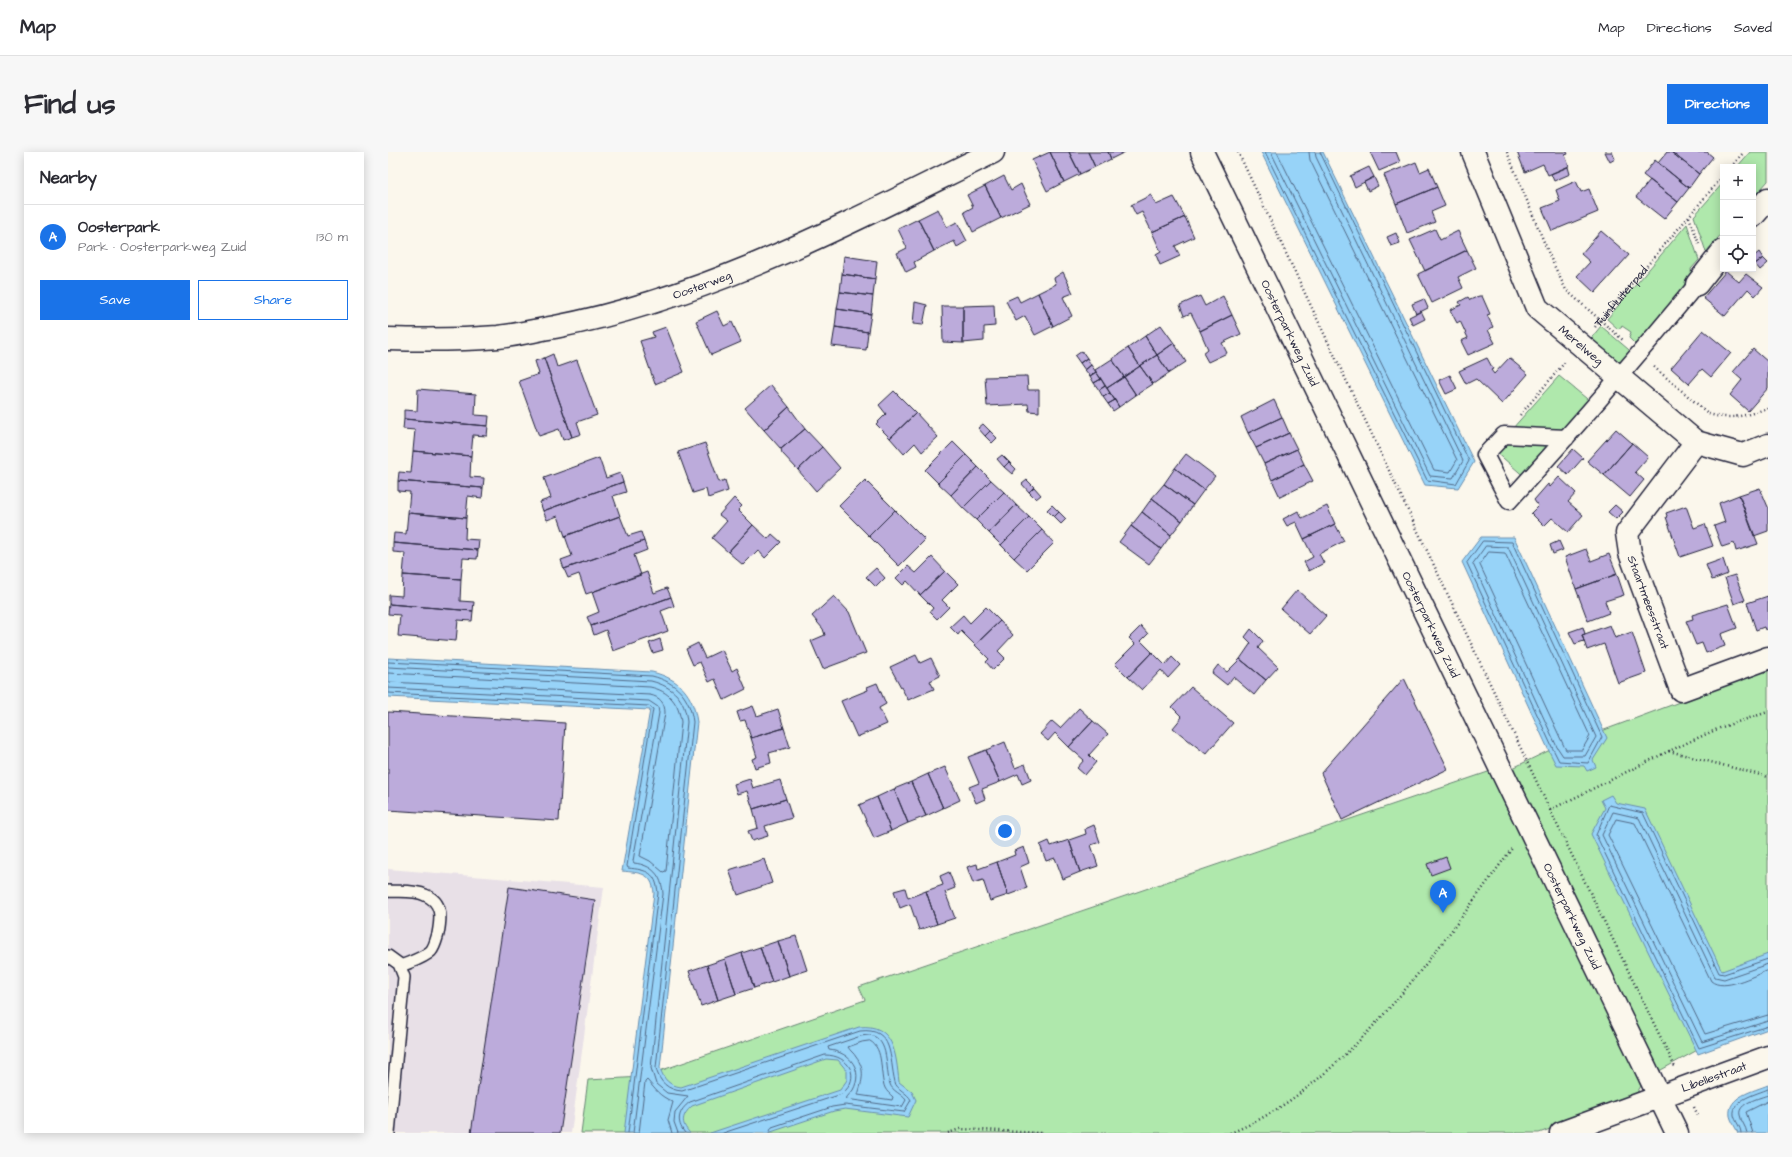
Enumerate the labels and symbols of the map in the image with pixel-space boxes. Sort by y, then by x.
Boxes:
street label: Tuinfluiterpad [1590,262,1652,331]
street label: Oosterweg [670,266,734,303]
street label: Oosterparkweg Zuid [1257,277,1323,389]
street label: Merelweg [1555,321,1607,370]
street label: Staartmeesstraat [1623,553,1674,652]
street label: Oosterparkweg Zuid [1398,568,1464,681]
your location [995,821,1015,841]
street label: Oosterparkweg Zuid [1539,860,1605,972]
pin: A [1430,880,1456,913]
street label: Libellestraat [1679,1057,1749,1097]

